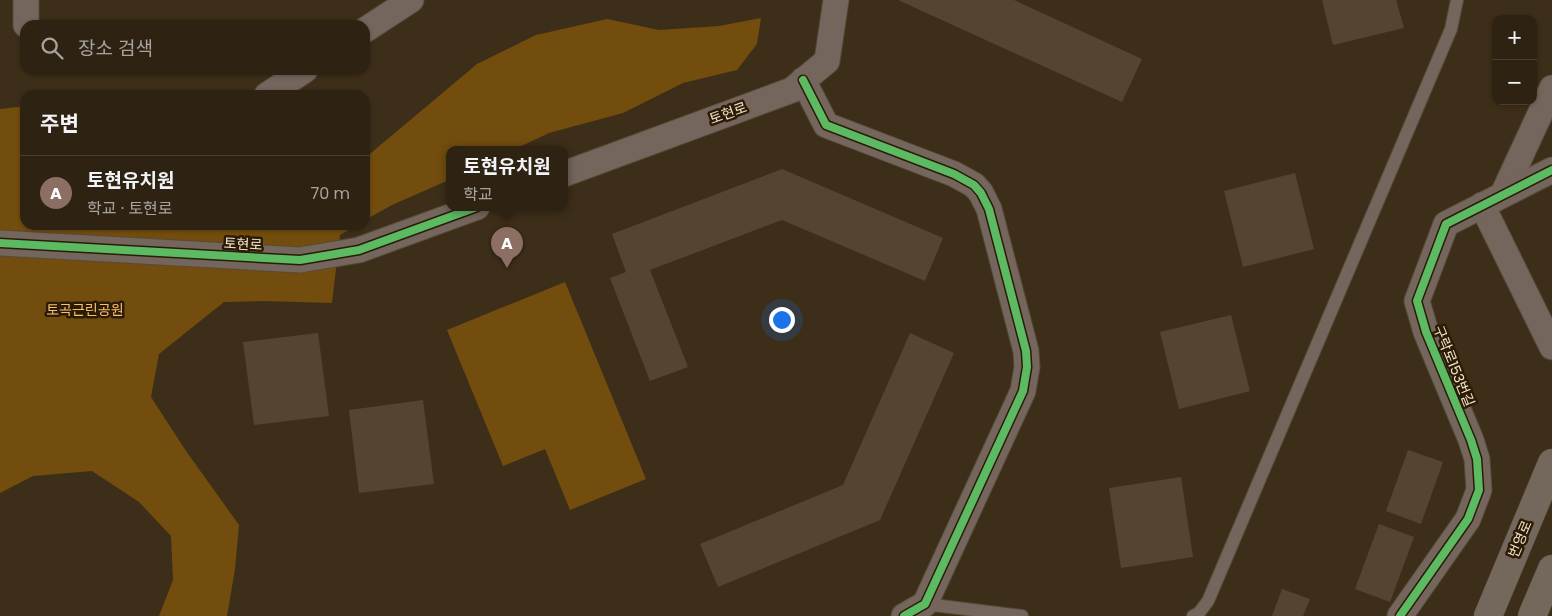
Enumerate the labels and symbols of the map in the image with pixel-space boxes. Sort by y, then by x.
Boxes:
street label: 토현로 [706,97,750,129]
pin: A [491,227,523,268]
street label: 토현로 [223,233,263,255]
park label: 토곡근린공원 [46,300,124,320]
your location [769,307,795,333]
street label: 구락로153번길 [1429,322,1479,410]
street label: 번영로 [1503,517,1537,561]

